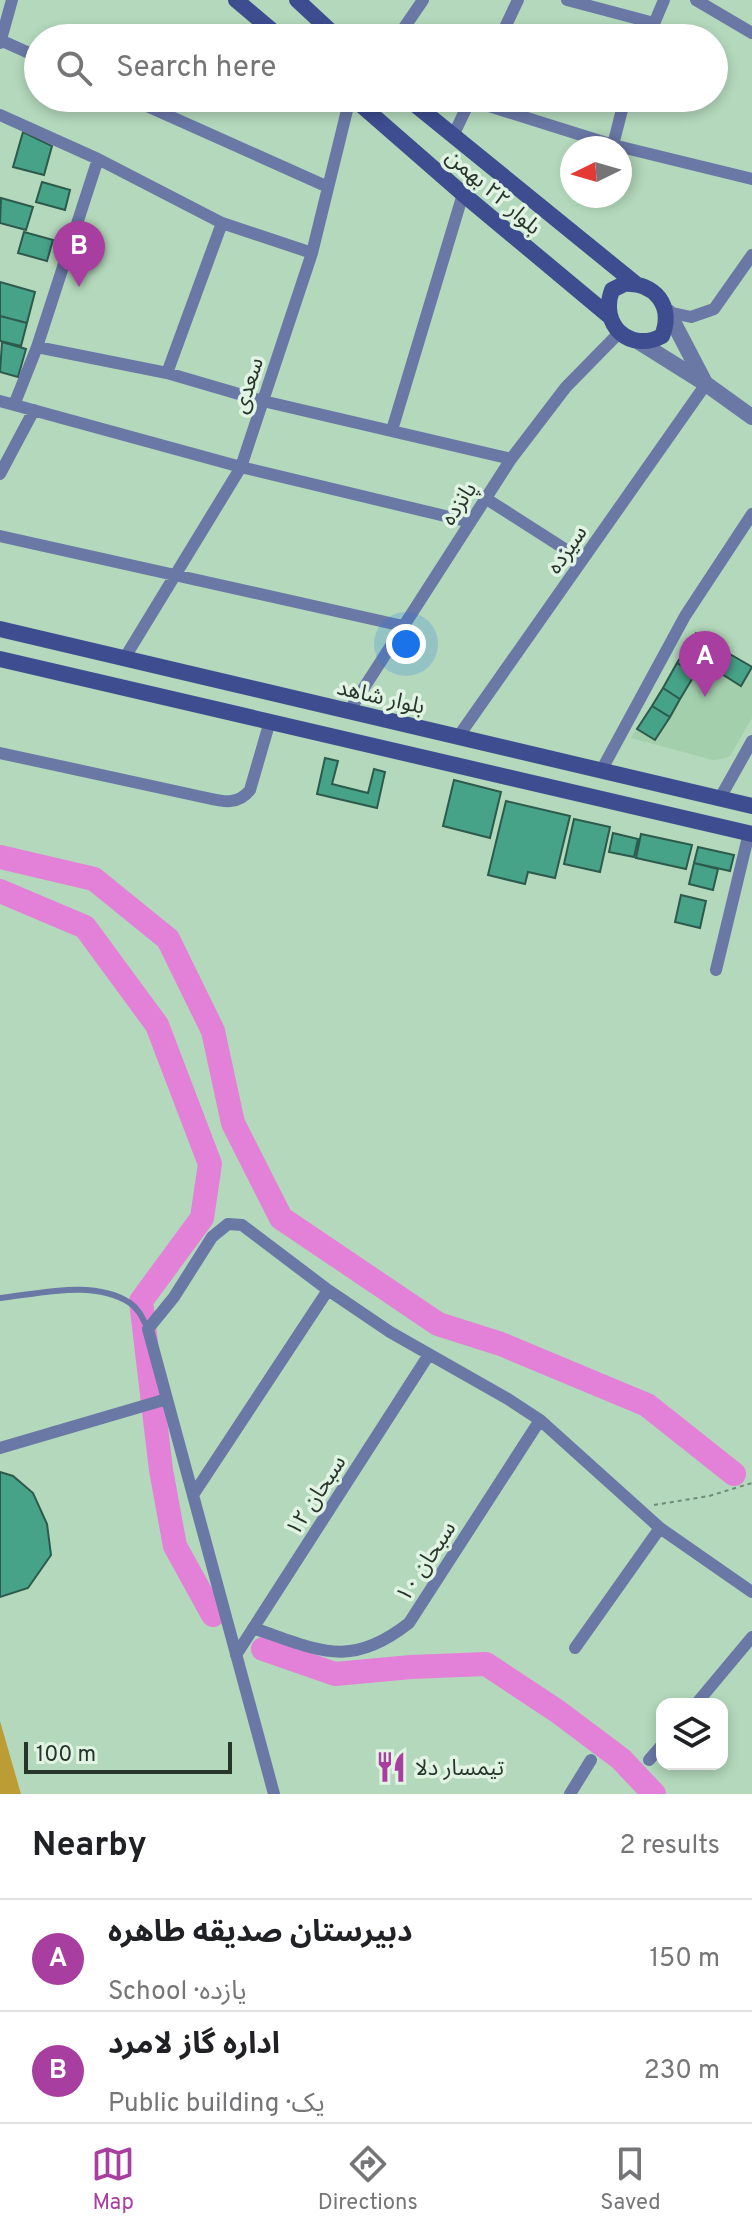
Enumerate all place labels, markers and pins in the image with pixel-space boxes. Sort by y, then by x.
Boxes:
pin: B [53,221,105,287]
pin: A [679,631,731,697]
restaurant icon: تیمسار دلا [374,1750,408,1784]
place label: تیمسار دلا [415,1756,504,1783]

